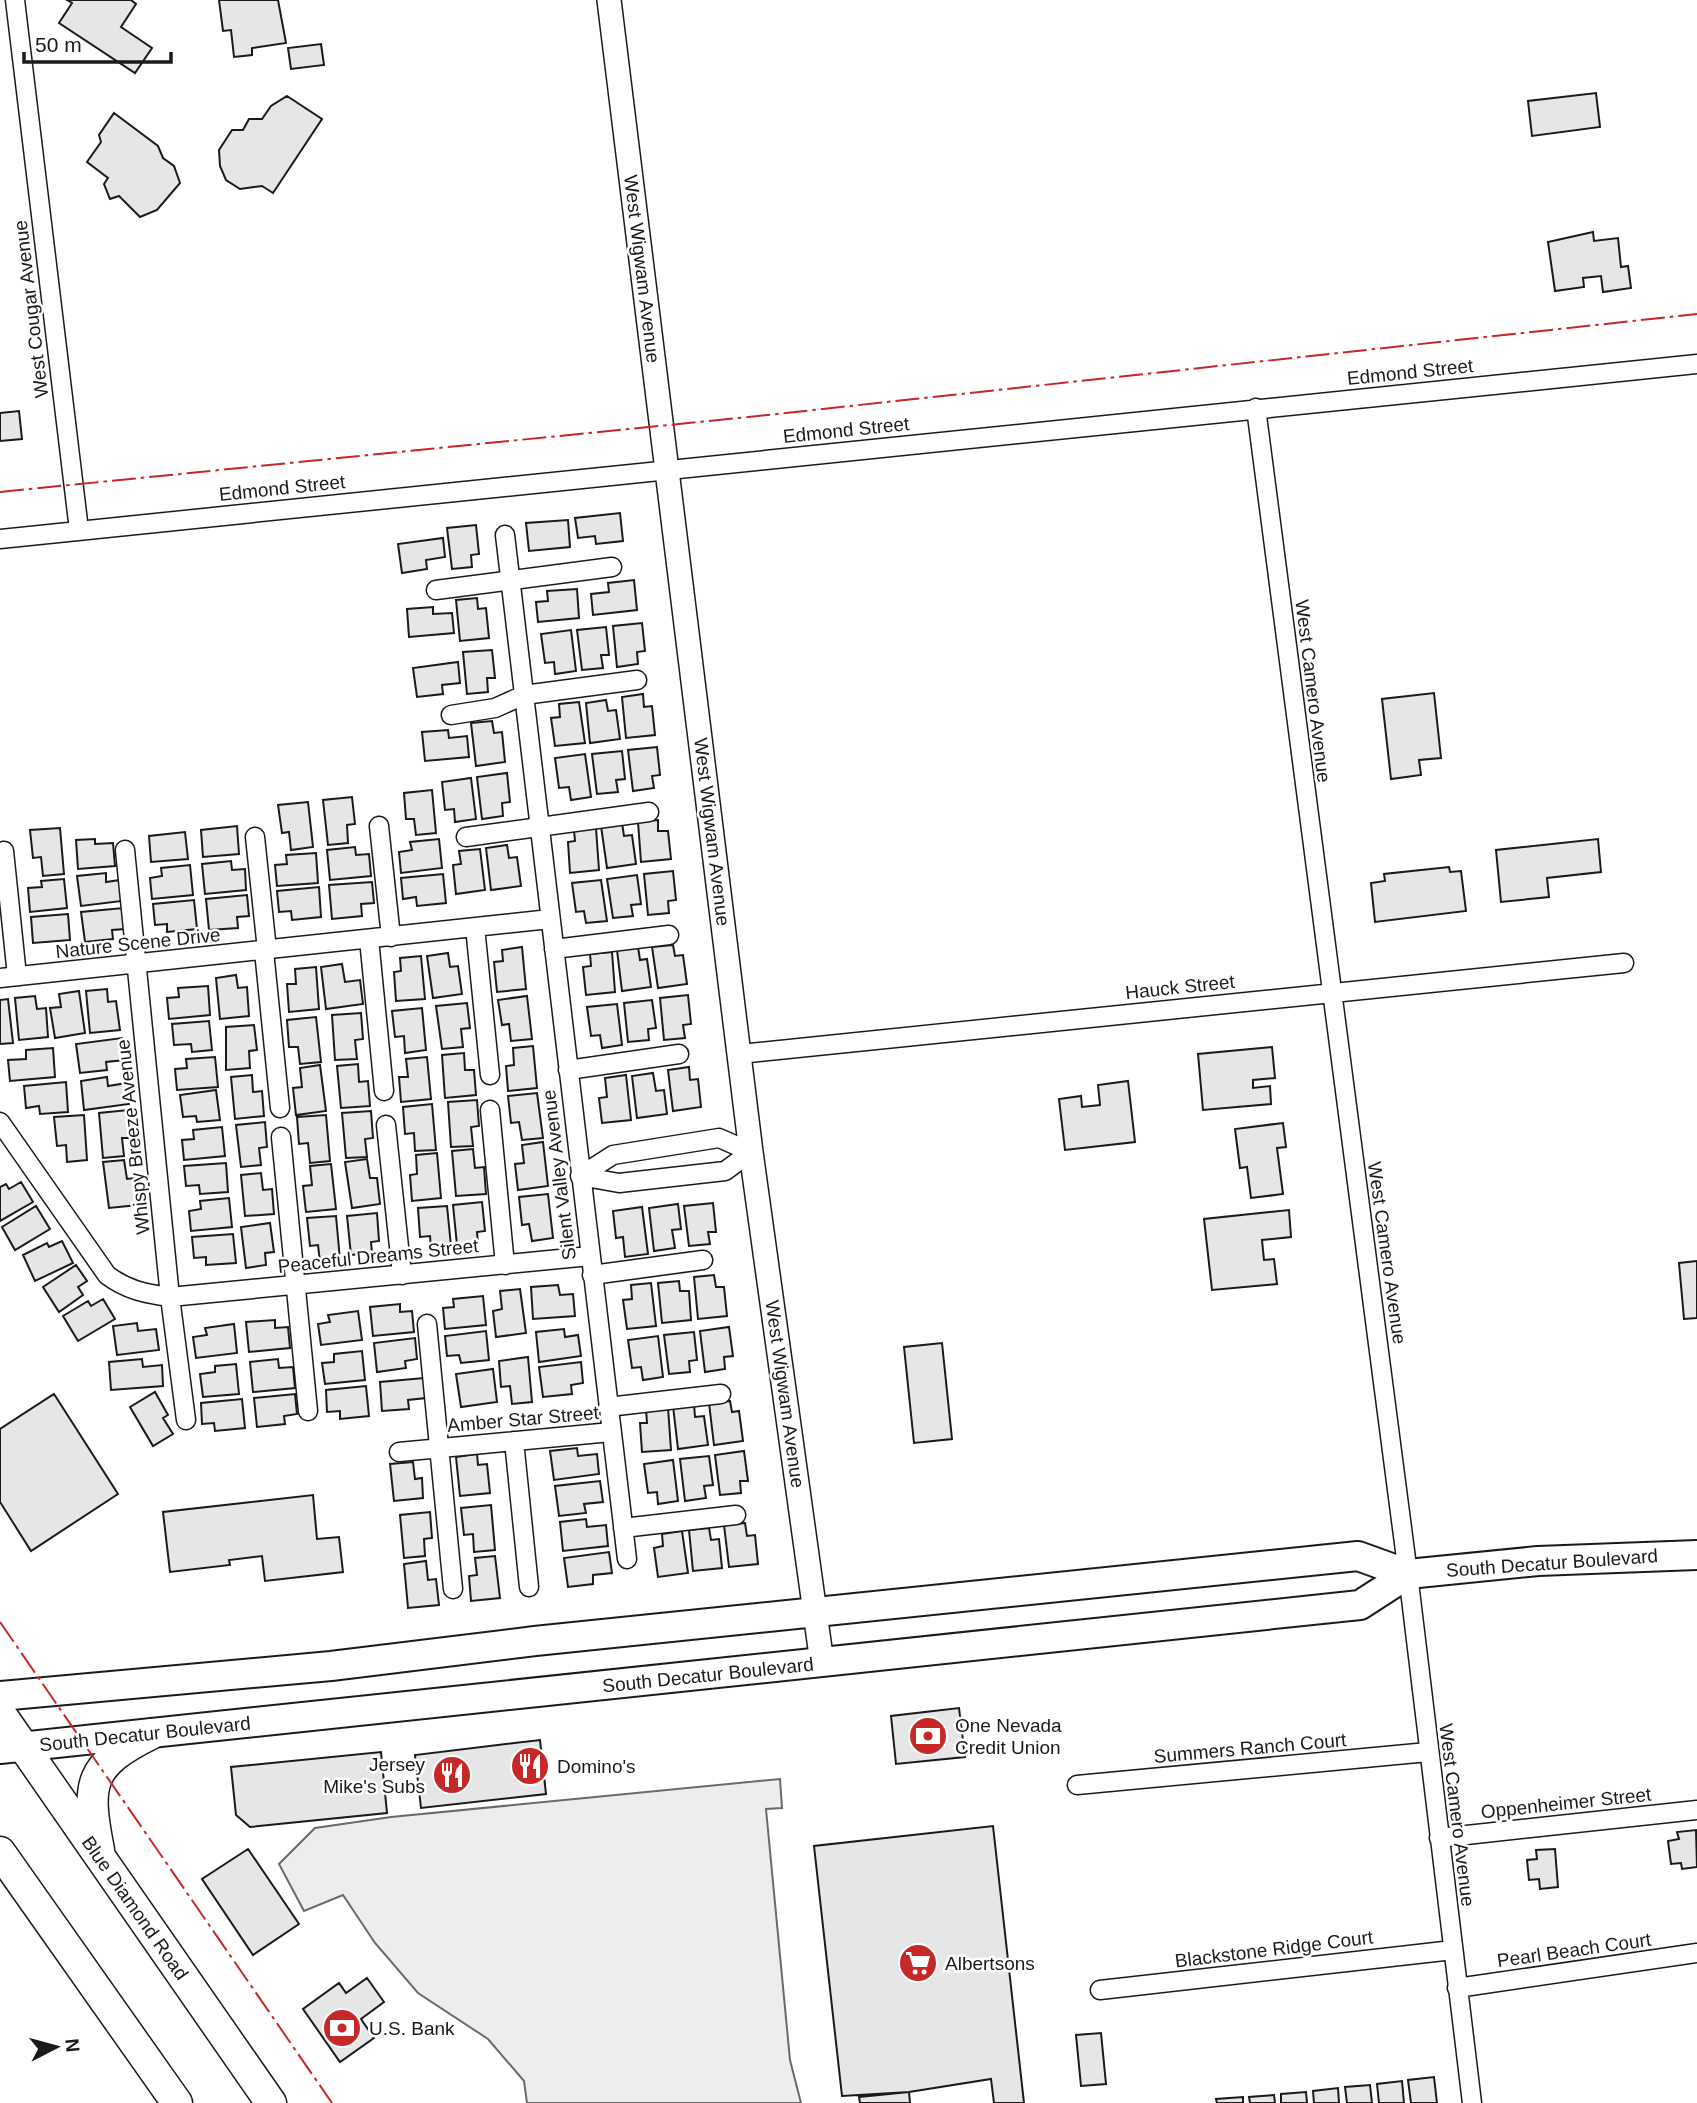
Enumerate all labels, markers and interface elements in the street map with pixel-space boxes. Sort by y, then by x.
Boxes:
scale bar [24,21,172,65]
text: 50 m [35,33,82,56]
street label: West Wigwam Avenue [620,174,664,364]
street label: West Cougar Avenue [10,219,52,399]
street label: Edmond Street [1346,355,1475,389]
street label: Edmond Street [782,413,911,447]
street label: Edmond Street [218,471,347,505]
street label: West Camero Avenue [1291,598,1335,784]
street label: West Wigwam Avenue [690,737,734,927]
street label: Nature Scene Drive [54,924,222,962]
street label: Hauck Street [1124,971,1236,1003]
street label: Whispy Breeze Avenue [112,1038,154,1236]
street label: Silent Valley Avenue [538,1089,580,1261]
street label: West Camero Avenue [1364,1160,1410,1346]
street label: Peaceful Dreams Street [277,1235,480,1277]
street label: West Wigwam Avenue [761,1299,809,1489]
street label: Amber Star Street [446,1402,600,1436]
street label: South Decatur Boulevard [1445,1545,1659,1581]
street label: South Decatur Boulevard [601,1653,815,1697]
street label: South Decatur Boulevard [38,1712,252,1756]
bank icon: One Nevada Credit Union [907,1715,949,1757]
place label: One Nevada Credit Union [955,1715,1062,1758]
street label: West Camero Avenue [1435,1722,1479,1908]
street label: Summers Ranch Court [1153,1729,1348,1767]
restaurant icon: Domino's [509,1745,551,1787]
place label: Jersey Mike's Subs [323,1754,425,1797]
restaurant icon: Jersey Mike's Subs [431,1754,473,1796]
place label: Domino's [557,1756,636,1777]
street label: Oppenheimer Street [1480,1784,1653,1822]
street label: Blue Diamond Road [78,1832,192,1984]
street label: Blackstone Ridge Court [1174,1926,1375,1972]
street label: Pearl Beach Court [1496,1929,1653,1971]
supermarket icon: Albertsons [897,1942,939,1984]
place label: Albertsons [945,1953,1035,1974]
bank icon: U.S. Bank [321,2007,363,2049]
north arrow [21,2012,91,2082]
place label: U.S. Bank [369,2018,455,2039]
text: N [61,2037,84,2053]

